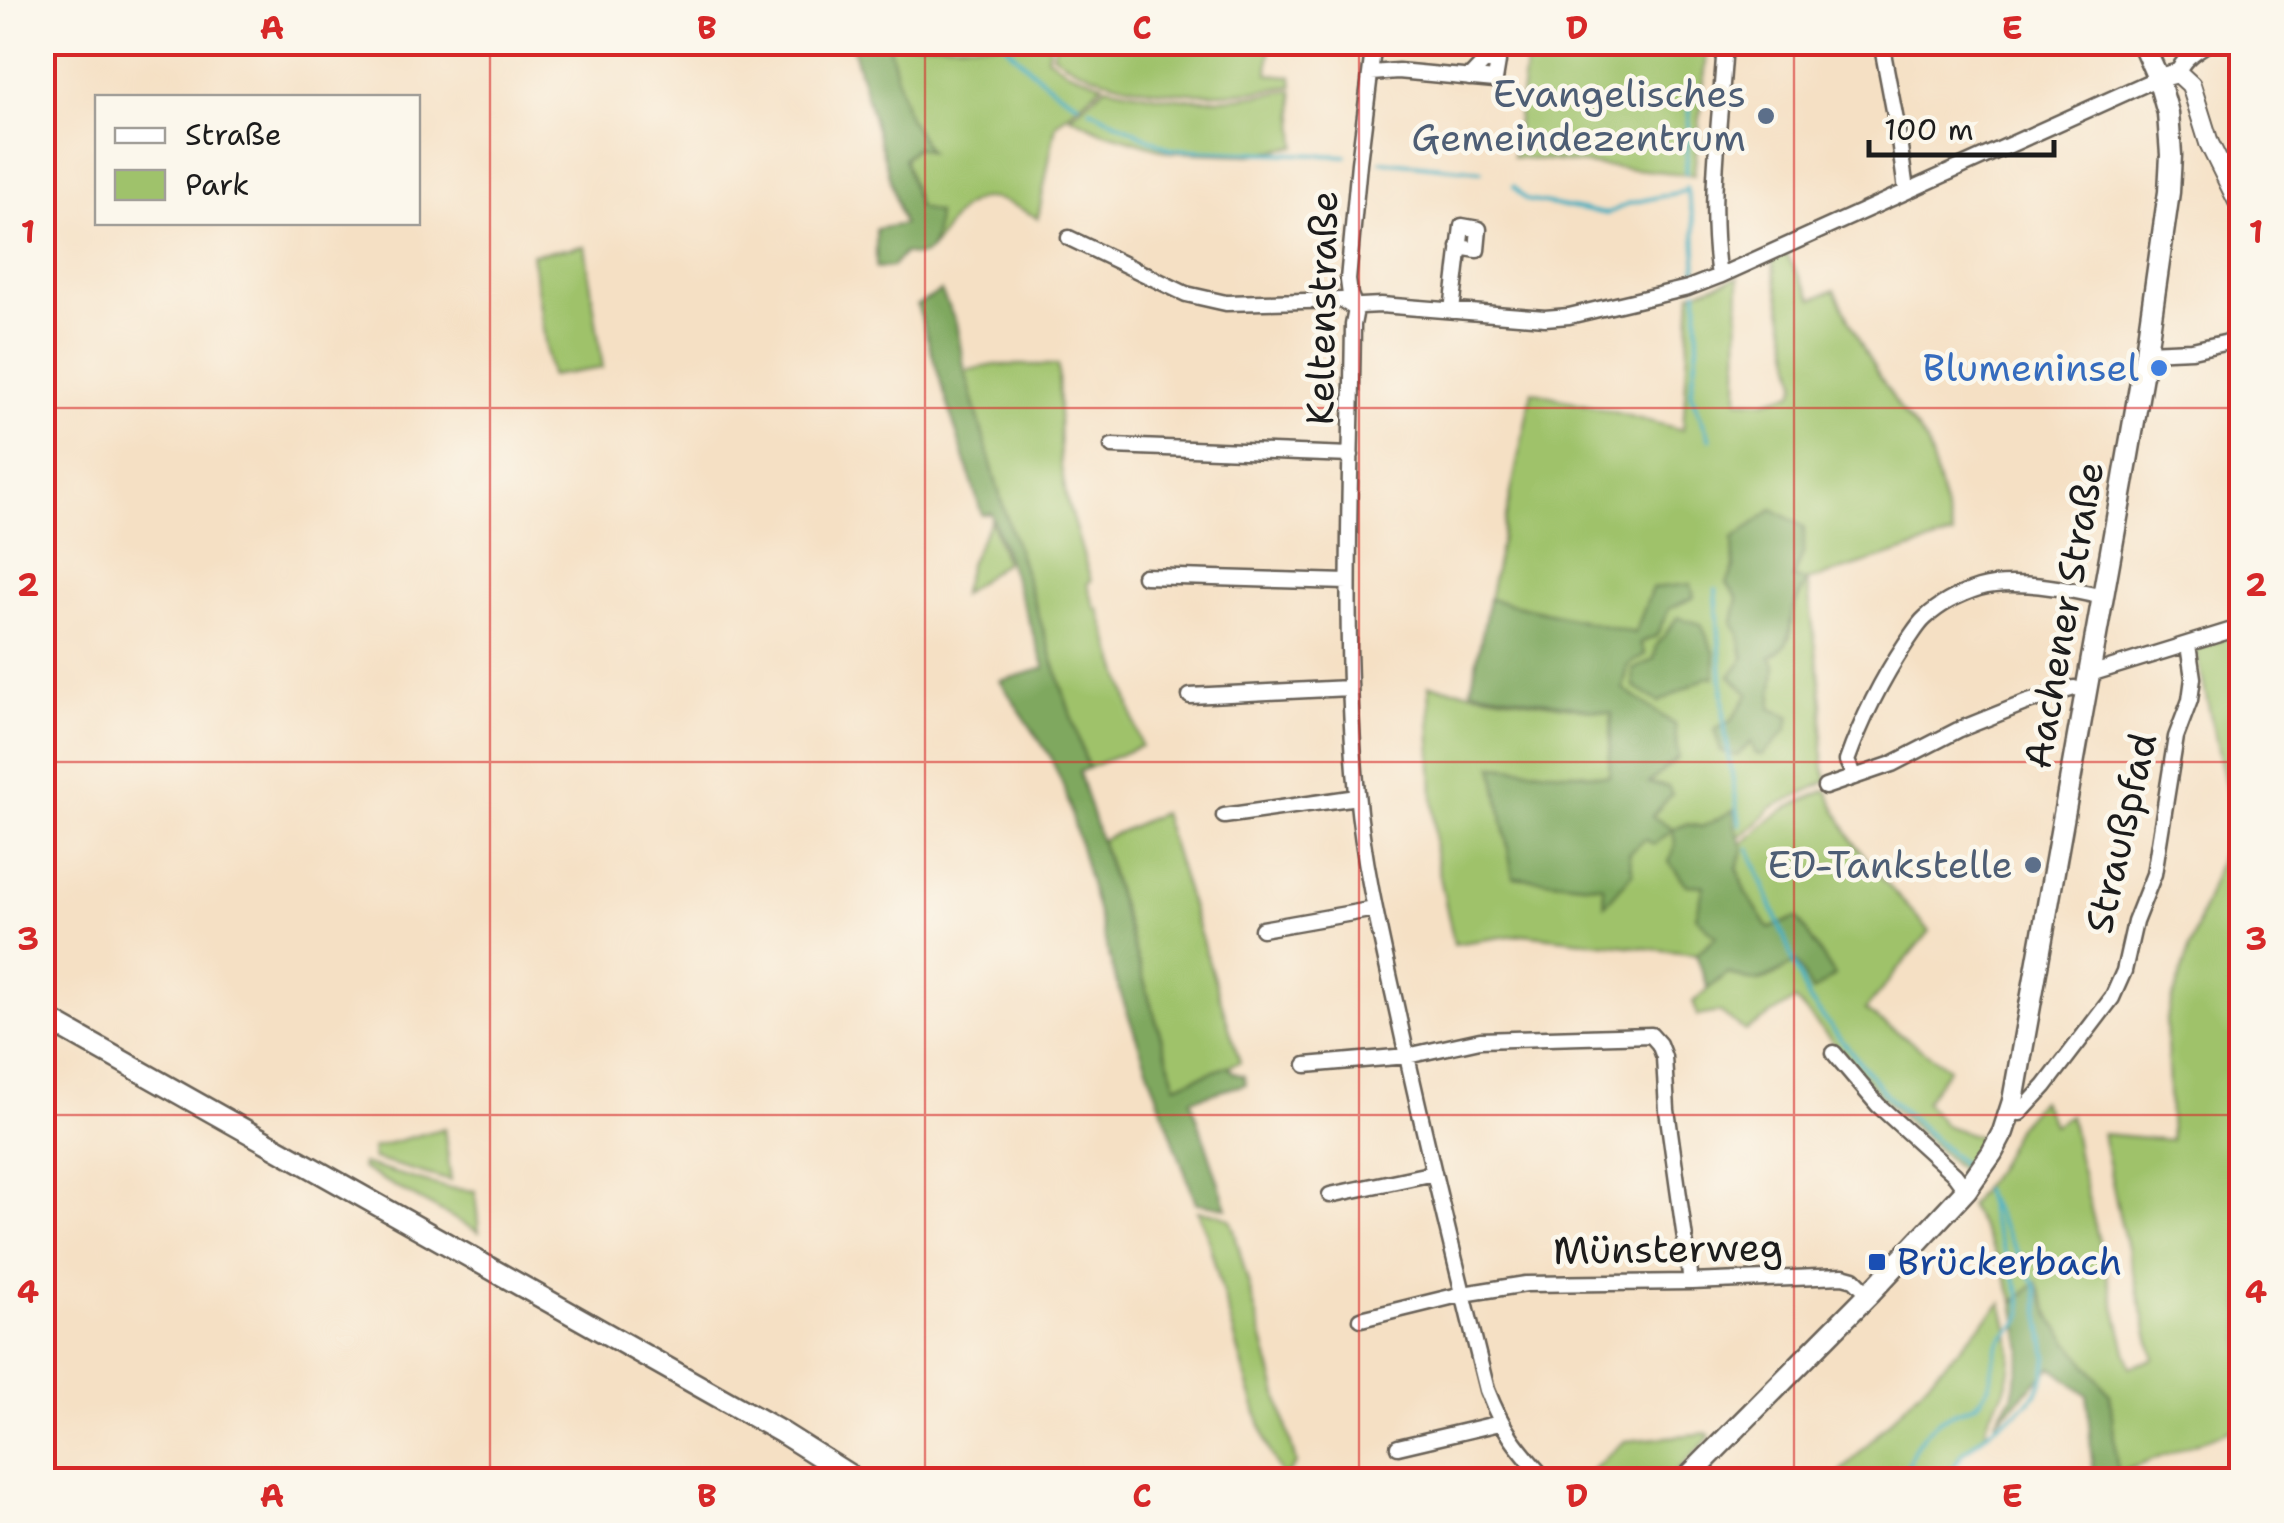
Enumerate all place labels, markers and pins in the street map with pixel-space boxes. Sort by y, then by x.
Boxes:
place label: Evangelisches Gemeindezentrum [1411,68,1746,163]
marker: Evangelisches Gemeindezentrum [1755,105,1777,127]
place label: Blumeninsel [1922,342,2140,393]
marker: Blumeninsel [2148,357,2170,379]
place label: ED-Tankstelle [1767,839,2013,890]
marker: ED-Tankstelle [2022,854,2044,876]
place label: Brückerbach [1897,1236,2122,1287]
marker: Brückerbach [1866,1251,1888,1273]

